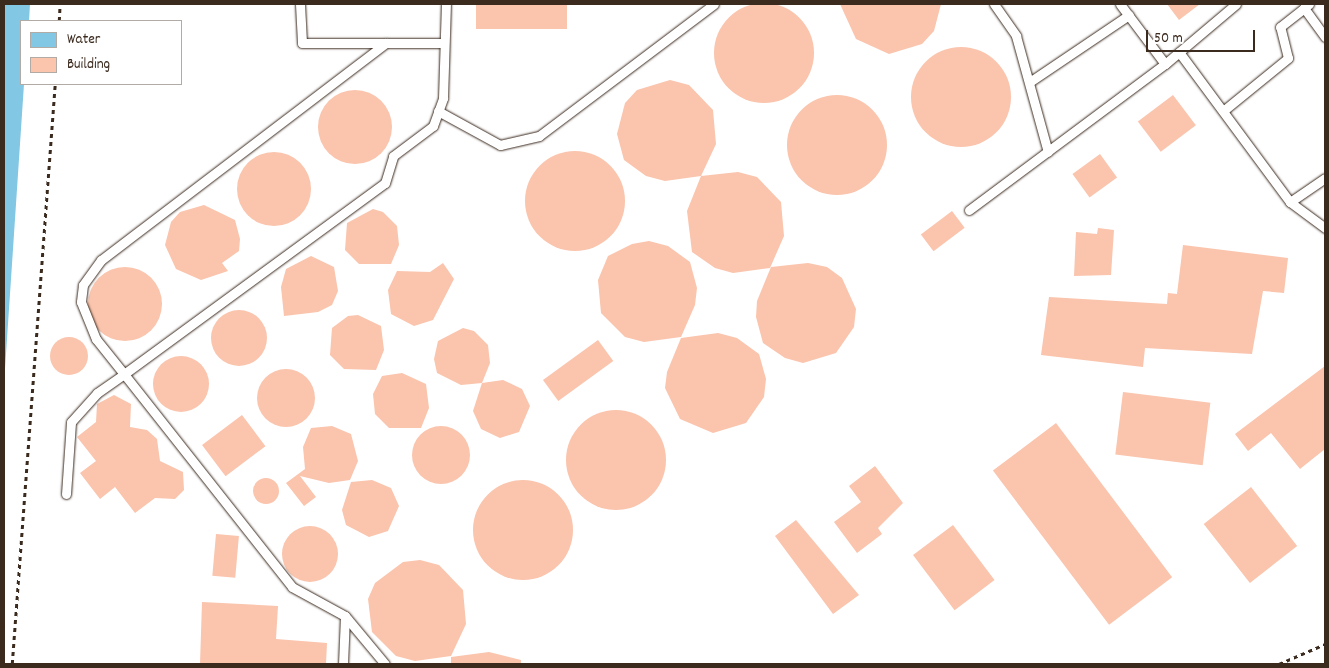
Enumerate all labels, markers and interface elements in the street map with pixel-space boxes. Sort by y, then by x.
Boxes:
legend [20,20,182,85]
scale bar [1149,20,1258,52]
text: 50 m [1154,28,1183,50]
text: Water [67,29,100,51]
text: Building [67,54,110,76]

